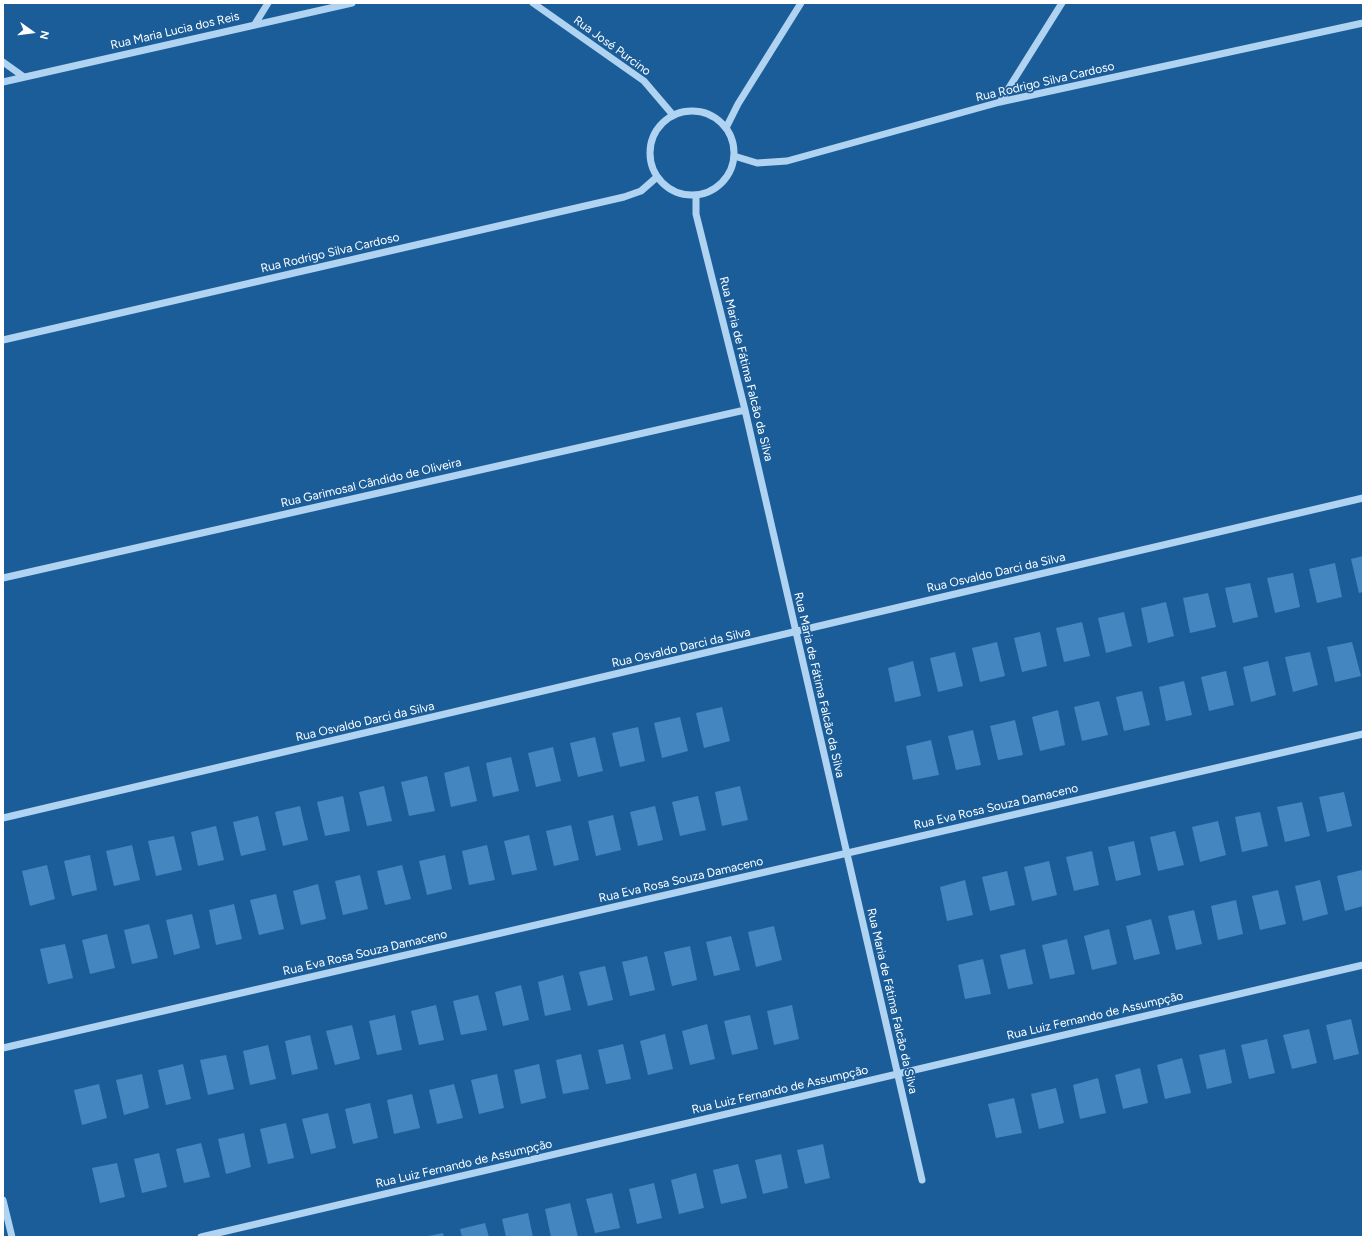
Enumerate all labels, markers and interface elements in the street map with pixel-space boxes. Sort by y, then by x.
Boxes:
street label: Rua Maria Lucia dos Reis [109,9,241,53]
north arrow [12,12,52,52]
street label: Rua José Purcino [570,13,654,79]
text: N [37,29,51,41]
street label: Rua Rodrigo Silva Cardoso [974,59,1116,105]
street label: Rua Rodrigo Silva Cardoso [259,230,401,276]
street label: Rua Maria de Fátima Falcão da Silva [716,275,776,463]
street label: Rua Garimosal Cândido de Oliveira [279,455,463,511]
street label: Rua Osvaldo Darci da Silva [925,550,1067,596]
street label: Rua Maria de Fátima Falcão da Silva [791,591,847,779]
street label: Rua Osvaldo Darci da Silva [610,625,752,671]
street label: Rua Osvaldo Darci da Silva [294,699,436,745]
street label: Rua Eva Rosa Souza Damaceno [912,781,1080,833]
street label: Rua Eva Rosa Souza Damaceno [597,854,765,906]
street label: Rua Maria de Fátima Falcão da Silva [864,907,920,1095]
street label: Rua Eva Rosa Souza Damaceno [281,927,449,979]
street label: Rua Luiz Fernando de Assumpção [1005,989,1185,1043]
street label: Rua Luiz Fernando de Assumpção [690,1063,870,1117]
street label: Rua Luiz Fernando de Assumpção [374,1137,554,1191]

